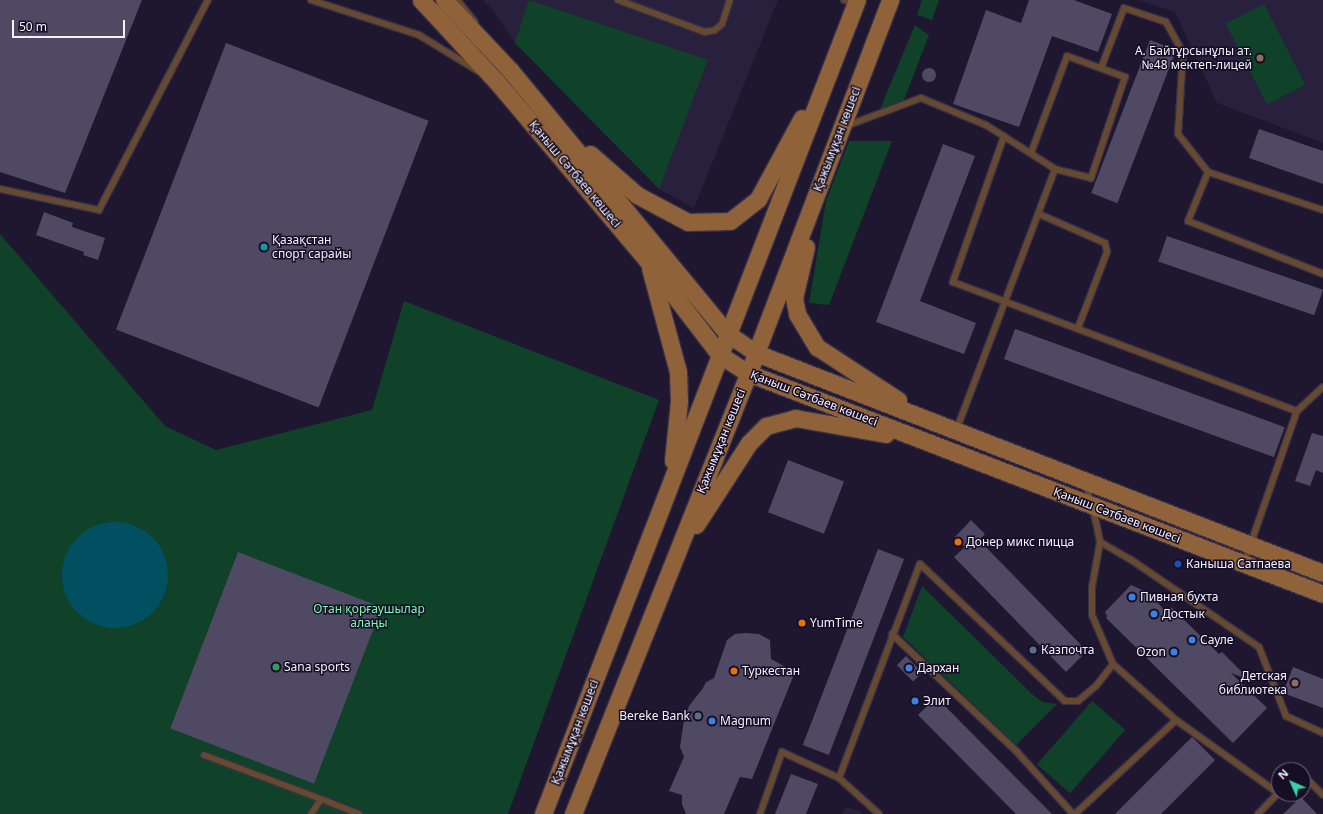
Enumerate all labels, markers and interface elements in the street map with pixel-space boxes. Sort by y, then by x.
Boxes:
scale bar [14,12,127,38]
text: 50 m [19,18,47,35]
place label: А. Байтұрсынұлы ат. №48 мектеп-лицей [1135,44,1252,72]
marker: А. Байтұрсынұлы ат. №48 мектеп-лицей [1255,53,1265,63]
street label: Қажымұқан көшесі [810,84,864,194]
street label: Қаныш Сәтбаев көшесі [526,118,624,230]
place label: Қазақстан спорт сарайы [272,233,351,261]
marker: Қазақстан спорт сарайы [259,242,269,252]
street label: Қаныш Сәтбаев көшесі [748,367,880,429]
street label: Қажымұқан көшесі [693,387,749,495]
street label: Қаныш Сәтбаев көшесі [1051,484,1183,546]
place label: Донер микс пицца [966,535,1074,549]
marker: Донер микс пицца [953,537,963,547]
place label: Каныша Сатпаева [1186,557,1291,571]
marker: Каныша Сатпаева [1173,559,1183,569]
place label: Пивная бухта [1140,590,1218,604]
marker: Пивная бухта [1127,592,1137,602]
park label: Отан қорғаушылар алаңы [313,602,425,630]
place label: Достык [1162,607,1205,621]
marker: Достык [1149,609,1159,619]
place label: YumTime [810,616,863,630]
marker: YumTime [797,618,807,628]
place label: Сауле [1200,633,1233,647]
marker: Сауле [1187,635,1197,645]
place label: Казпочта [1041,643,1095,657]
marker: Казпочта [1028,645,1038,655]
place label: Ozon [1136,645,1166,659]
marker: Ozon [1169,647,1179,657]
place label: Sana sports [284,660,350,674]
place label: Дархан [917,661,959,675]
marker: Sana sports [271,662,281,672]
marker: Дархан [904,663,914,673]
place label: Туркестан [742,664,800,678]
marker: Туркестан [729,666,739,676]
place label: Детская библиотека [1219,669,1287,697]
street label: Қажымұқан көшесі [548,677,602,787]
marker: Детская библиотека [1290,678,1300,688]
place label: Элит [923,694,951,708]
marker: Элит [910,696,920,706]
place label: Bereke Bank [619,709,690,723]
marker: Bereke Bank [693,711,703,721]
place label: Magnum [720,714,771,728]
marker: Magnum [707,716,717,726]
north arrow [1271,762,1311,802]
text: N [1274,765,1291,782]

